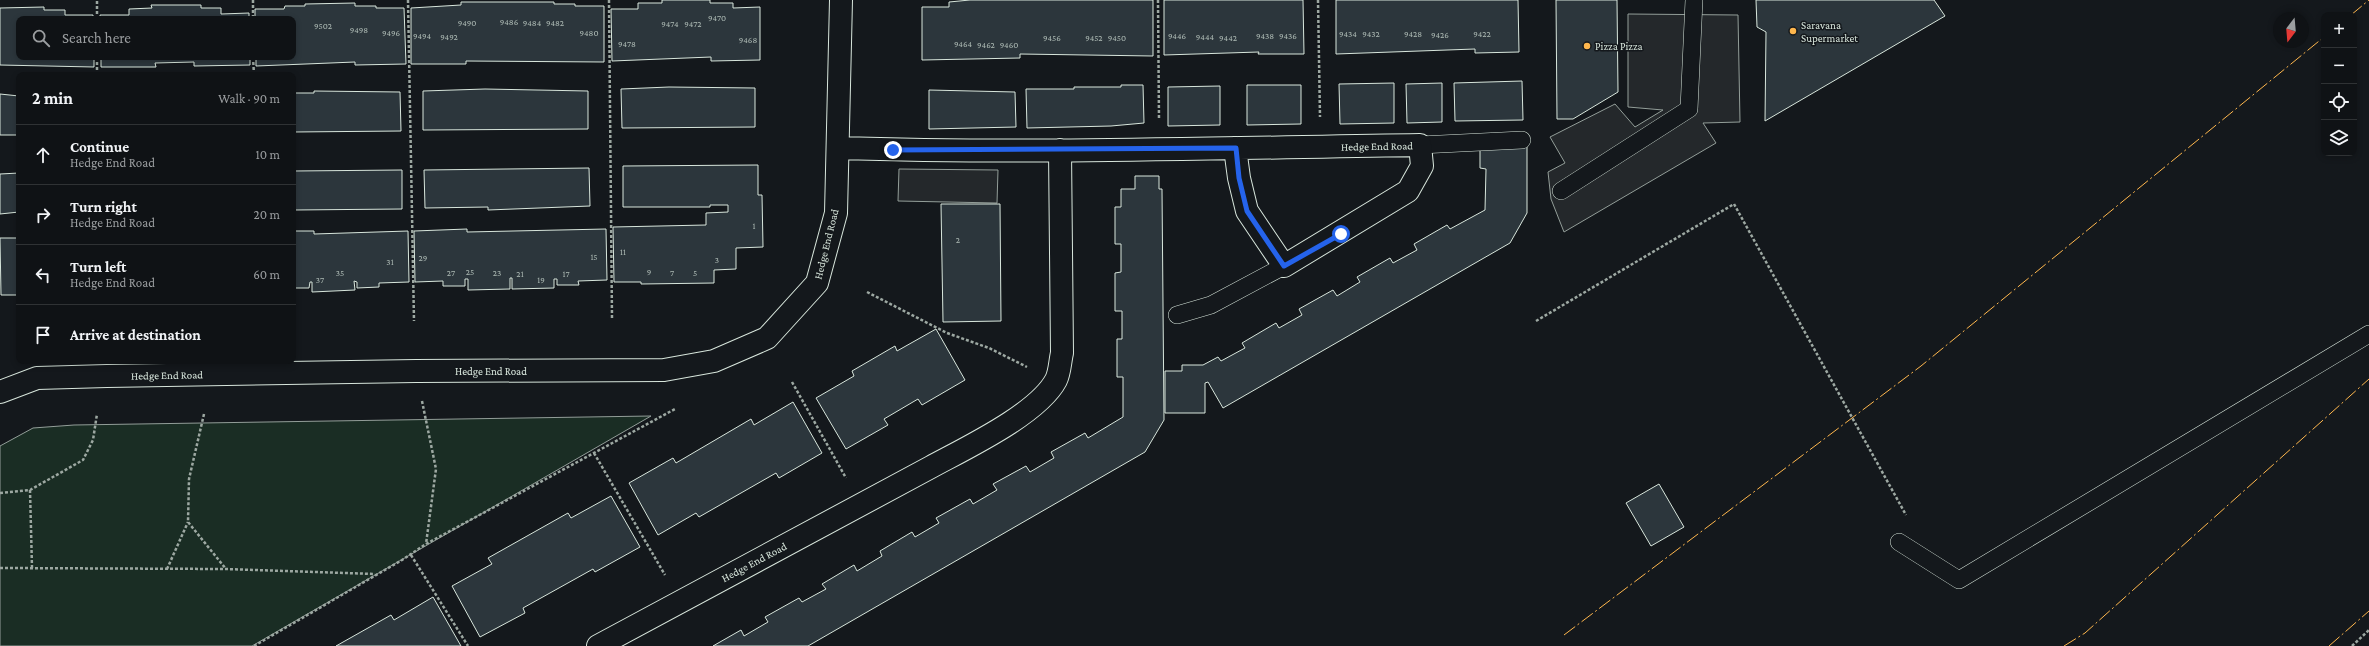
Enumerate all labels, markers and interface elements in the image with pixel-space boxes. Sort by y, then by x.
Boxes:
north arrow [2273,12,2309,48]
map controls [2321,12,2357,156]
button: + [2321,12,2357,48]
house number: 9470 [708,13,726,23]
search box [16,16,296,60]
house number: 9486 [500,17,519,27]
house number: 9490 [458,18,476,28]
house number: 9484 [523,18,542,28]
house number: 9482 [546,18,564,28]
house number: 9474 [661,19,679,29]
house number: 9472 [684,19,702,29]
place label: Saravana Supermarket [1801,19,1858,45]
house number: 9502 [314,21,332,31]
house number: 9498 [350,25,368,35]
marker: Saravana Supermarket [1788,26,1798,36]
icon: search [30,27,52,49]
house number: 9496 [382,28,400,38]
house number: 9480 [579,28,599,38]
house number: 9434 [1339,29,1357,39]
house number: 9432 [1362,29,1380,39]
house number: 9428 [1404,29,1422,39]
house number: 9422 [1473,29,1491,39]
text: Search here [62,30,131,46]
house number: 9426 [1431,30,1449,40]
house number: 9494 [413,31,431,41]
house number: 9446 [1168,31,1187,41]
house number: 9438 [1256,31,1274,41]
house number: 9436 [1279,31,1297,41]
house number: 9492 [440,32,458,42]
house number: 9444 [1196,32,1215,42]
house number: 9456 [1043,33,1061,43]
house number: 9452 [1085,33,1103,43]
house number: 9450 [1108,33,1126,43]
house number: 9442 [1219,33,1237,43]
house number: 9468 [739,35,757,45]
house number: 9478 [618,39,636,49]
house number: 9464 [954,39,973,49]
house number: 9462 [977,40,995,50]
house number: 9460 [1000,40,1018,50]
place label: Pizza Pizza [1595,40,1643,52]
marker: Pizza Pizza [1582,41,1592,51]
button: − [2321,48,2357,84]
button: locate [2321,84,2357,120]
text: 2 min [32,89,73,108]
text: Walk · 90 m [218,91,280,106]
button: layers [2321,120,2357,156]
text: Continue [70,139,129,155]
street label: Hedge End Road [1341,139,1413,154]
route end [884,141,902,159]
icon: ahead [32,144,54,166]
text: 10 m [255,147,280,162]
text: Hedge End Road [70,155,155,170]
text: Turn right [70,199,137,215]
icon: right [32,204,54,226]
text: 20 m [254,207,280,222]
street label: Hedge End Road [811,207,842,281]
text: Hedge End Road [70,215,155,230]
house number: 1 [753,221,756,231]
route start [1332,225,1350,243]
house number: 2 [956,235,960,245]
house number: 11 [620,247,626,257]
house number: 15 [590,252,598,262]
house number: 29 [419,253,428,263]
house number: 3 [715,255,719,265]
house number: 31 [386,257,394,267]
text: Turn left [70,259,126,275]
icon: left [32,264,54,286]
text: 60 m [253,267,280,282]
house number: 25 [466,267,474,277]
house number: 9 [647,267,652,277]
house number: 35 [336,268,344,278]
house number: 27 [447,268,455,278]
house number: 23 [493,268,501,278]
house number: 7 [670,268,674,278]
house number: 5 [693,268,697,278]
house number: 21 [516,269,524,279]
house number: 17 [562,269,570,279]
text: Hedge End Road [70,275,155,290]
house number: 37 [316,275,324,285]
house number: 19 [537,275,545,285]
icon: arrive [32,324,54,346]
text: Arrive at destination [70,327,201,343]
street label: Hedge End Road [455,365,527,378]
street label: Hedge End Road [131,368,203,383]
street label: Hedge End Road [719,540,789,585]

